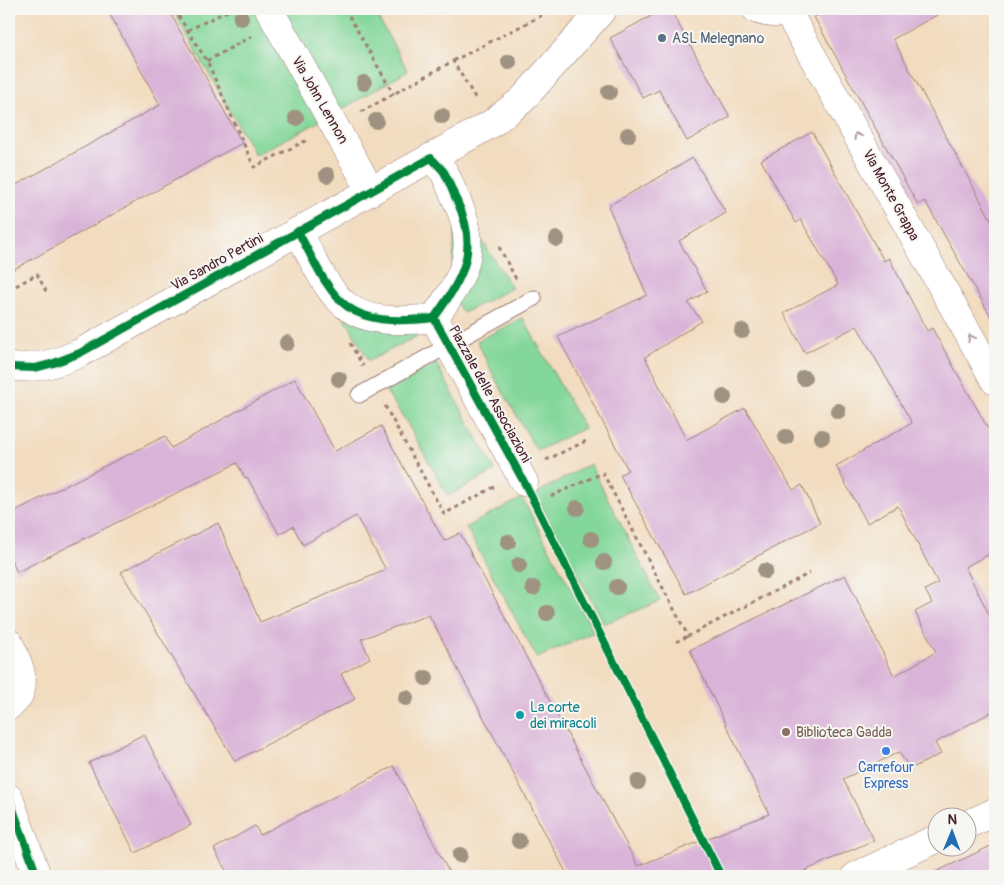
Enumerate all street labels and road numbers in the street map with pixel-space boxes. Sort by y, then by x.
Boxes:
street label: Via John Lennon [288,53,352,147]
street label: Via Monte Grappa [859,146,923,244]
street label: Via Sandro Pertini [168,229,267,294]
street label: Piazzale delle Associazioni [445,322,535,466]

